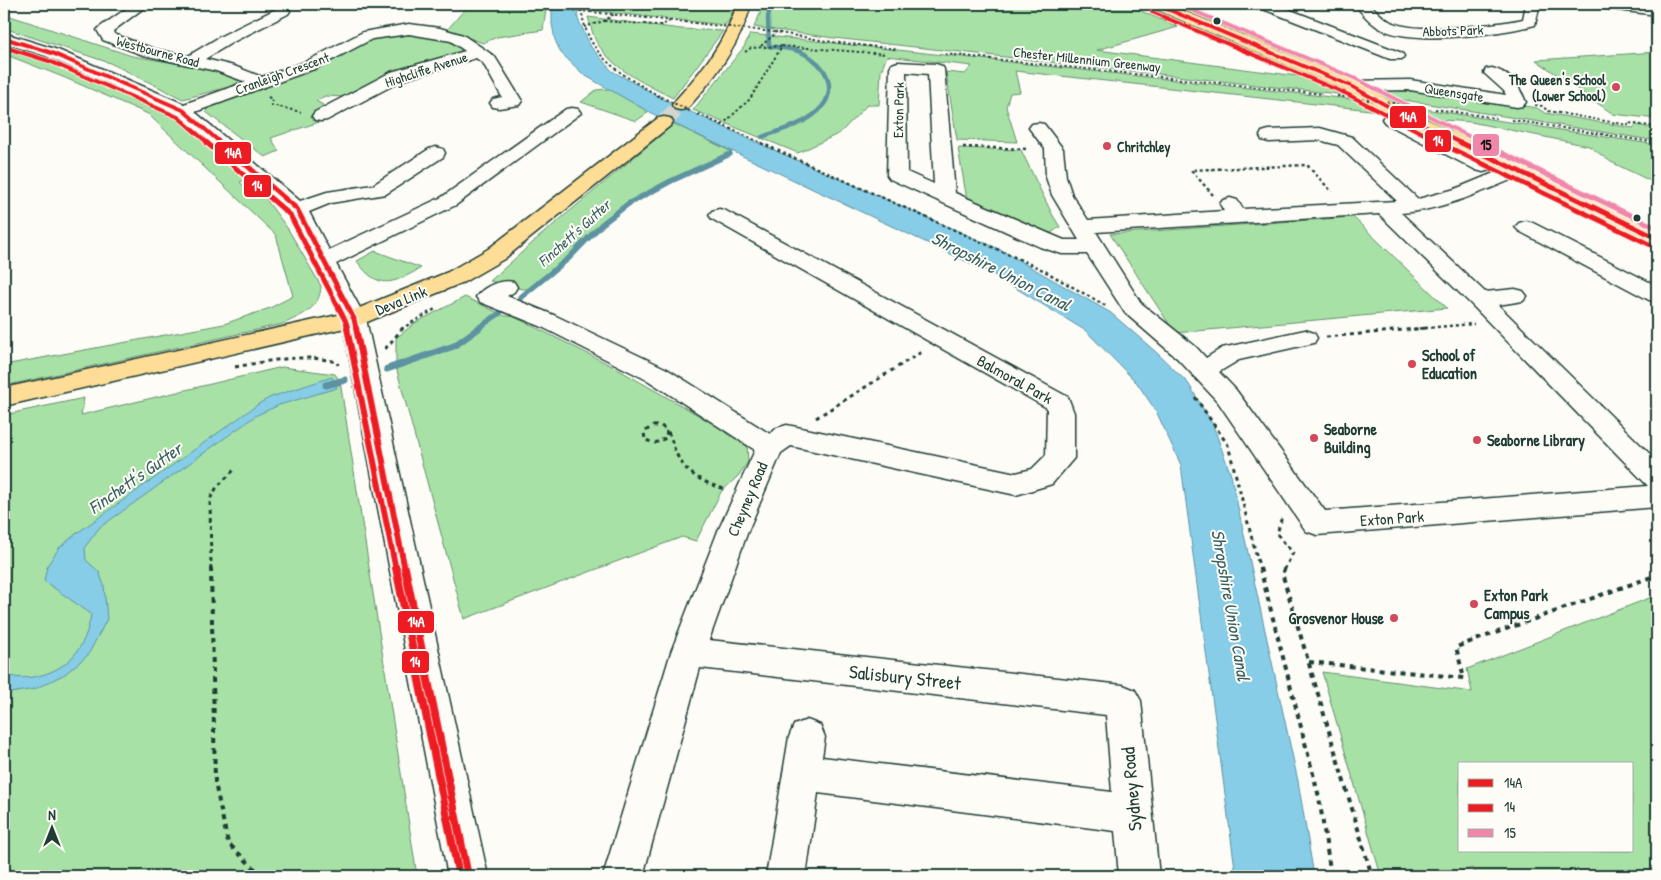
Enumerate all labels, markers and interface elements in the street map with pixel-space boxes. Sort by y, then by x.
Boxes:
unlabelled marker [1212,16,1222,26]
street label: Abbots Park [1422,19,1484,41]
street label: Westbourne Road [115,31,202,71]
street label: Chester Millennium Greenway [1012,42,1162,77]
street label: Cranleigh Crescent [232,47,332,100]
street label: Highcliffe Avenue [382,47,470,92]
place label: The Queen's School (Lower School) [1508,70,1606,105]
street label: Queensgate [1423,78,1485,107]
marker: The Queen's School (Lower School) [1610,81,1622,93]
street label: Exton Park [888,82,908,138]
line badge: 14A [1389,105,1427,129]
text: 14A [1399,107,1417,126]
line badge: 14 [1424,129,1452,153]
text: 14 [1433,131,1444,150]
line badge: 15 [1472,133,1500,157]
text: 15 [1480,135,1492,154]
place label: Chritchley [1117,137,1171,158]
marker: Chritchley [1101,140,1113,152]
line badge: 14A [214,141,252,165]
text: 14A [224,143,242,162]
line badge: 14 [243,174,272,198]
text: 14 [252,176,263,195]
water label: Finchett's Gutter [533,193,617,271]
unlabelled marker [1632,213,1642,223]
water label: Shropshire Union Canal [927,225,1076,317]
street label: Deva Link [372,280,430,320]
place label: School of Education [1422,344,1477,384]
street label: Balmoral Park [973,349,1057,409]
marker: School of Education [1406,358,1418,370]
place label: Seaborne Building [1324,418,1377,459]
place label: Seaborne Library [1487,429,1585,452]
marker: Seaborne Building [1308,432,1320,444]
marker: Seaborne Library [1471,434,1483,446]
water label: Finchett's Gutter [83,435,189,520]
street label: Cheyney Road [721,458,773,540]
street label: Exton Park [1359,505,1425,531]
water label: Shropshire Union Canal [1205,528,1257,684]
place label: Exton Park Campus [1484,584,1548,625]
marker: Exton Park Campus [1468,598,1480,610]
place label: Grosvenor House [1288,607,1385,629]
line badge: 14A [397,610,435,634]
text: 14A [407,612,425,631]
marker: Grosvenor House [1388,612,1400,624]
line badge: 14 [401,650,430,674]
text: 14 [410,652,421,671]
street label: Salisbury Street [848,658,963,696]
street label: Sydney Road [1114,746,1148,832]
legend [1458,762,1634,852]
text: 14A [1504,772,1523,793]
text: 14 [1504,796,1515,817]
north arrow [28,802,78,852]
text: N [48,805,56,824]
text: 15 [1504,822,1516,843]

